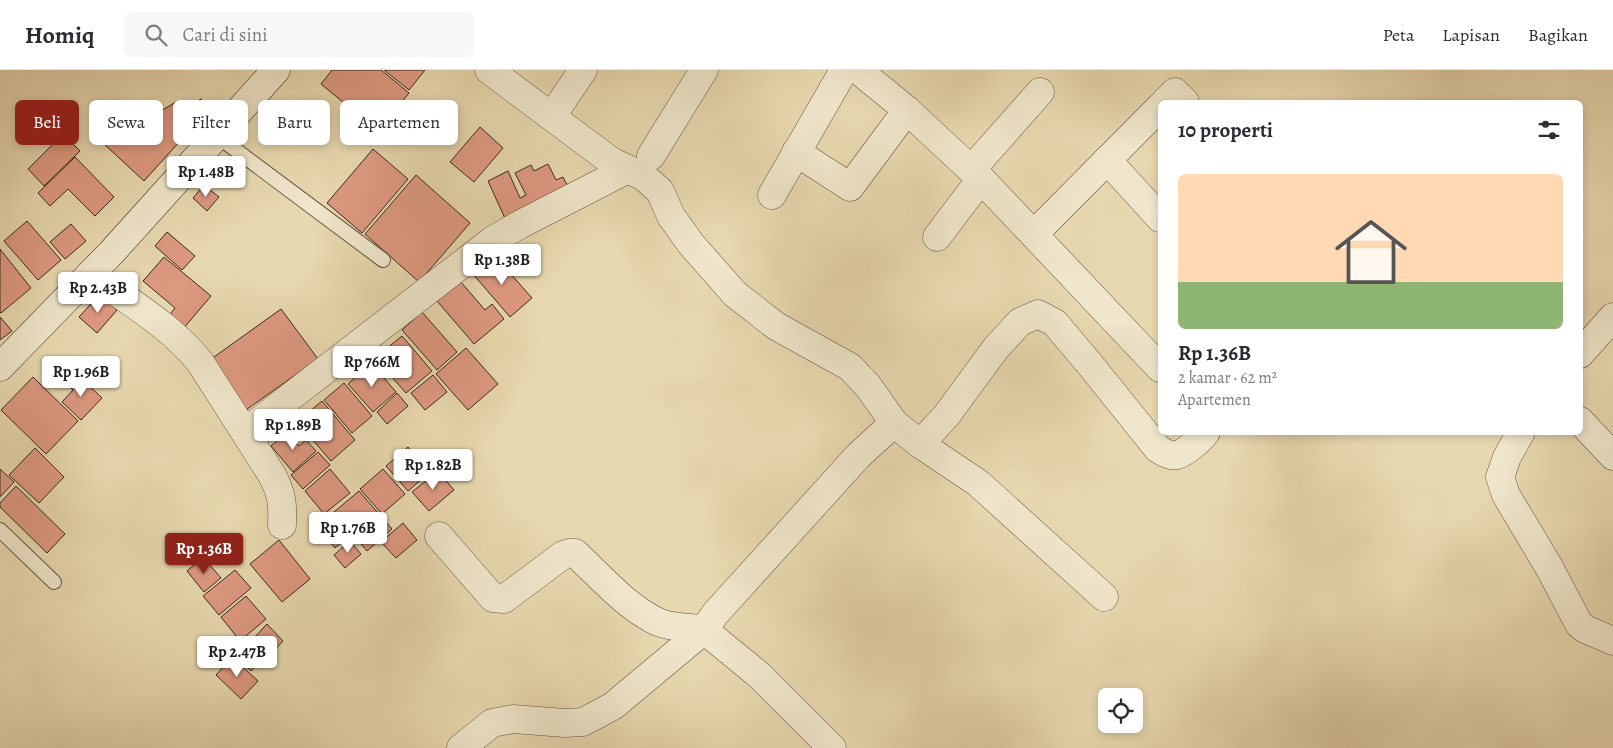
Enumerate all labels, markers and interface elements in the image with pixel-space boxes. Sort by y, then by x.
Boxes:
search box [124,12,474,57]
text: Homiq [25,19,94,51]
icon: search [142,21,170,49]
text: Cari di sini [182,22,268,48]
text: Peta [1383,23,1414,47]
text: Lapisan [1442,23,1500,47]
text: Bagikan [1528,23,1588,47]
chip: Beli [15,100,79,145]
chip: Sewa [89,100,163,145]
chip: Filter [173,100,248,145]
chip: Baru [258,100,330,145]
chip: Apartemen [340,100,458,145]
text: 10 properti [1178,116,1273,144]
icon: filters [1535,116,1563,144]
pin: Rp 1.48B [154,156,258,198]
text: Rp 1.48B [178,161,234,183]
icon: home [1326,207,1416,297]
pin: Rp 1.38B [450,244,554,286]
text: Rp 1.38B [474,249,530,271]
pin: Rp 2.43B [46,272,150,314]
text: Rp 2.43B [69,277,127,299]
text: Rp 1.36B [1178,339,1251,367]
pin: Rp 766M [326,346,418,388]
text: Rp 766M [344,351,400,373]
pin: Rp 1.96B [29,356,133,398]
text: Rp 1.96B [53,361,109,383]
text: 2 kamar · 62 m² [1178,367,1277,389]
text: Apartemen [1178,389,1251,411]
pin: Rp 1.89B [241,408,345,451]
text: Rp 1.89B [265,414,321,436]
pin: Rp 1.82B [381,448,485,491]
text: Rp 1.82B [405,454,461,476]
pin: Rp 1.76B [296,512,400,554]
text: Rp 1.76B [320,517,376,539]
pin: Rp 1.36B [152,532,256,575]
text: Rp 1.36B [176,538,232,560]
pin: Rp 2.47B [185,636,289,678]
text: Rp 2.47B [208,641,266,663]
map controls [1098,688,1143,733]
button: locate [1098,688,1143,733]

